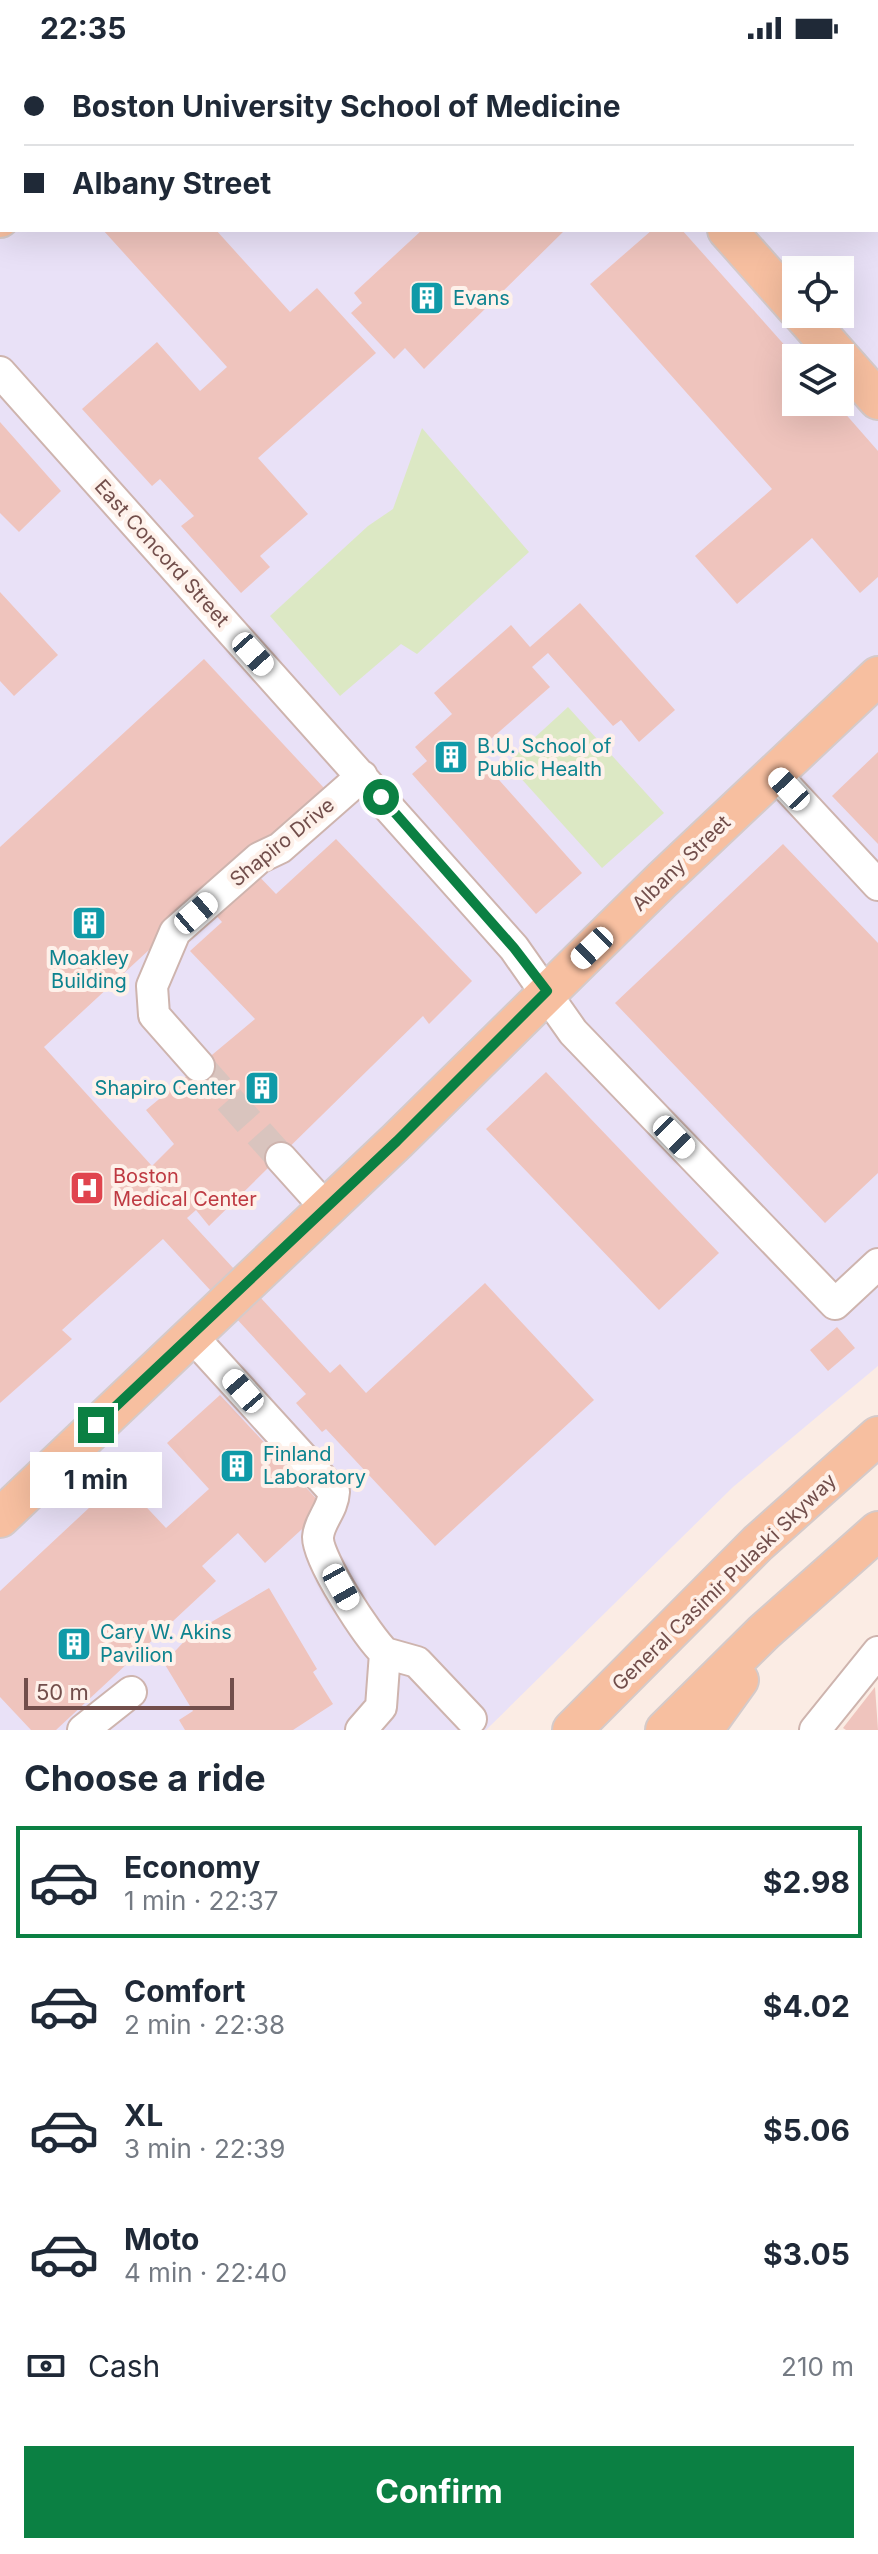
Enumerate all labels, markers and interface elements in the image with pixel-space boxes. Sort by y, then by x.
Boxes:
text: 22:35 [40,10,126,46]
text: Boston University School of Medicine [72,88,621,124]
text: Albany Street [72,165,271,201]
map controls [782,256,854,416]
button: locate [782,256,854,328]
building icon: Evans [408,279,446,317]
place label: Evans [453,286,510,310]
button: layers [782,344,854,416]
street label: East Concord Street [90,475,235,632]
car [228,628,278,680]
place label: B.U. School of Public Health [477,734,612,781]
building icon: B.U. School of Public Health [432,738,470,776]
car [764,763,814,815]
route start [363,779,399,815]
street label: Shapiro Drive [225,793,339,891]
street label: Albany Street [627,810,735,916]
car [170,888,222,938]
building icon: Moakley Building [70,904,108,942]
car [566,923,618,973]
place label: Moakley Building [49,946,129,993]
building icon: Shapiro Center [243,1069,281,1107]
place label: Shapiro Center [95,1076,236,1100]
car [649,1111,699,1163]
place label: Boston Medical Center [113,1164,257,1211]
hospital icon: Boston Medical Center [68,1169,106,1207]
car [218,1365,268,1417]
route end [78,1407,114,1443]
place label: Finland Laboratory [263,1442,366,1489]
building icon: Finland Laboratory [218,1447,256,1485]
callout: 1 min [30,1453,162,1509]
text: 1 min [64,1464,128,1495]
street label: General Casimir Pulaski Skyway [607,1468,841,1696]
car [319,1560,363,1614]
place label: Cary W. Akins Pavilion [100,1620,232,1667]
building icon: Cary W. Akins Pavilion [55,1625,93,1663]
scale bar [24,1674,234,1710]
text: 50 m [36,1679,89,1705]
text: Choose a ride [24,1756,266,1800]
icon: car [28,1846,100,1918]
text: Economy [124,1849,260,1885]
text: $2.98 [763,1864,850,1900]
text: 1 min · 22:37 [124,1885,278,1916]
icon: car [28,1970,100,2042]
text: Comfort [124,1973,245,2009]
text: $4.02 [763,1988,850,2024]
text: 2 min · 22:38 [124,2009,285,2040]
icon: car [28,2094,100,2166]
text: XL [124,2097,163,2133]
text: $5.06 [763,2112,850,2148]
text: 3 min · 22:39 [124,2133,285,2164]
icon: car [28,2218,100,2290]
text: Moto [124,2221,199,2257]
text: $3.05 [763,2236,850,2272]
text: 4 min · 22:40 [124,2257,287,2288]
icon: cash [24,2344,68,2388]
text: Cash [88,2348,160,2384]
text: 210 m [781,2351,854,2382]
button: Confirm [24,2446,854,2538]

